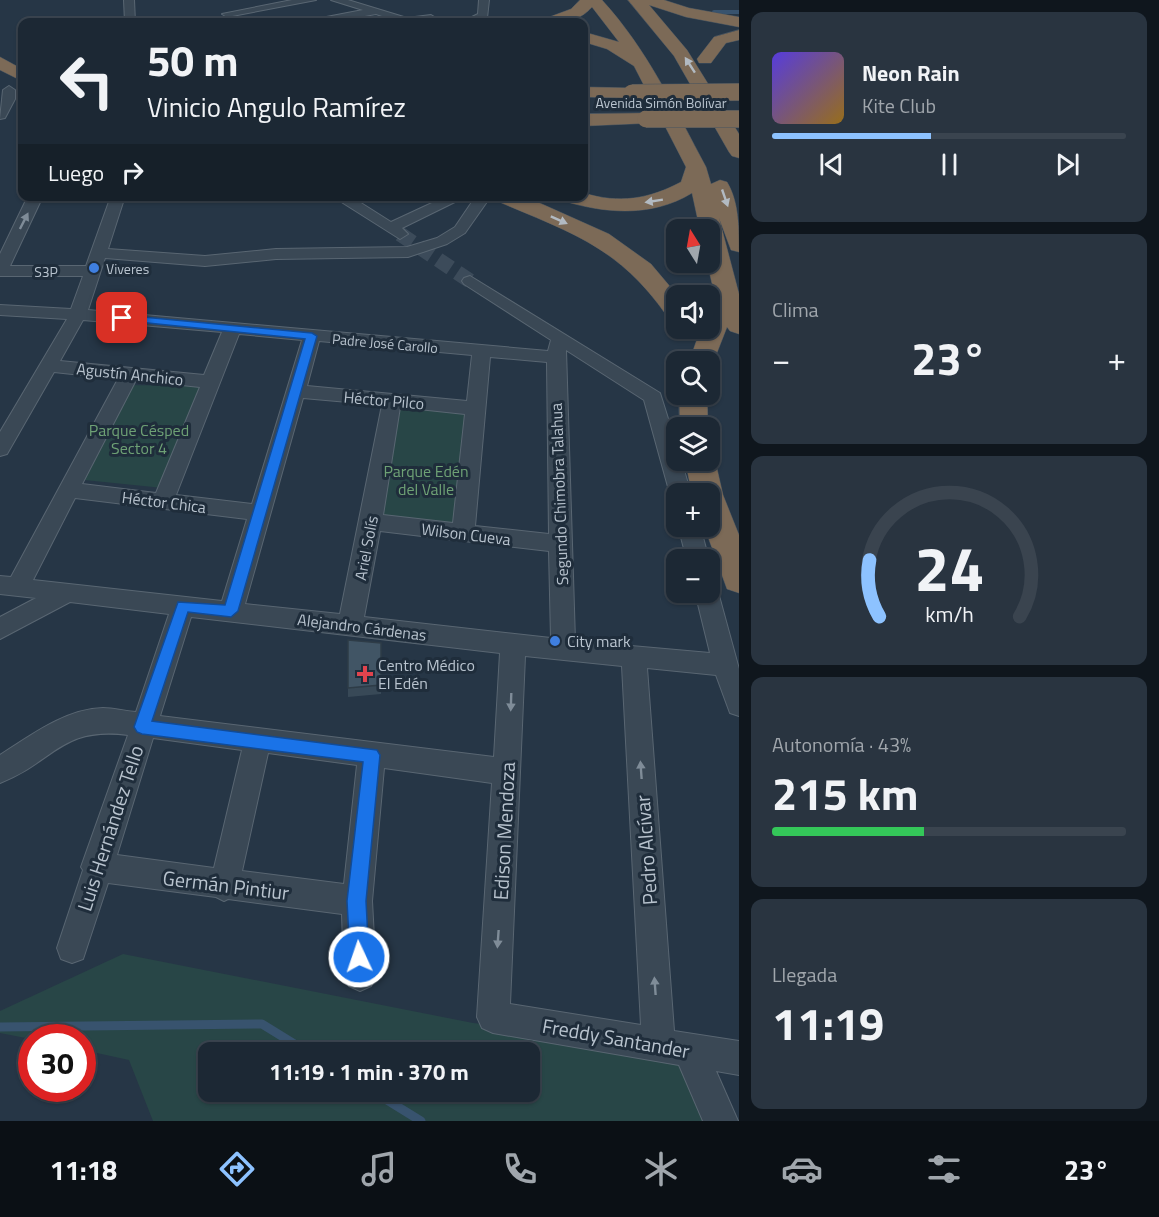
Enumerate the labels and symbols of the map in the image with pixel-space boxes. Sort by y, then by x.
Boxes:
one-way arrow [684,56,695,73]
street label: Avenida Simón Bolívar [596,92,727,113]
one-way arrow [720,189,730,207]
one-way arrow [644,196,663,205]
one-way arrow [19,212,29,229]
one-way arrow [550,215,568,225]
north arrow [666,219,720,273]
place label: Viveres [106,258,149,279]
street label: S3P [34,261,58,282]
marker: Viveres [87,261,101,275]
pin [96,292,147,343]
street label: Padre José Carollo [331,328,439,358]
street label: Agustín Anchico [75,356,185,392]
street label: Héctor Pilco [343,385,425,415]
street label: Segundo Chimobra Talahua [544,402,574,586]
park label: Parque Césped Sector 4 [89,418,189,460]
park label: Parque Edén del Valle [383,459,469,501]
street label: Héctor Chica [121,485,207,519]
street label: Ariel Solís [348,513,384,583]
street label: Wilson Cueva [420,517,512,551]
street label: Alejandro Cárdenas [296,607,428,647]
place label: City mark [567,629,631,653]
marker: City mark [548,634,562,648]
place label: Centro Médico El Edén [378,653,475,695]
marker: Centro Médico El Edén [356,665,374,683]
one-way arrow [506,693,515,712]
street label: Luis Hernández Tello [69,741,151,915]
one-way arrow [636,760,646,779]
street label: Edison Mendoza [485,761,523,901]
street label: Pedro Alcívar [627,794,665,906]
street label: Germán Pintiur [161,862,291,908]
position arrow [327,925,391,989]
one-way arrow [493,930,502,949]
one-way arrow [650,976,659,995]
street label: Freddy Santander [540,1010,692,1066]
speed limit sign: 30 [18,1024,96,1102]

